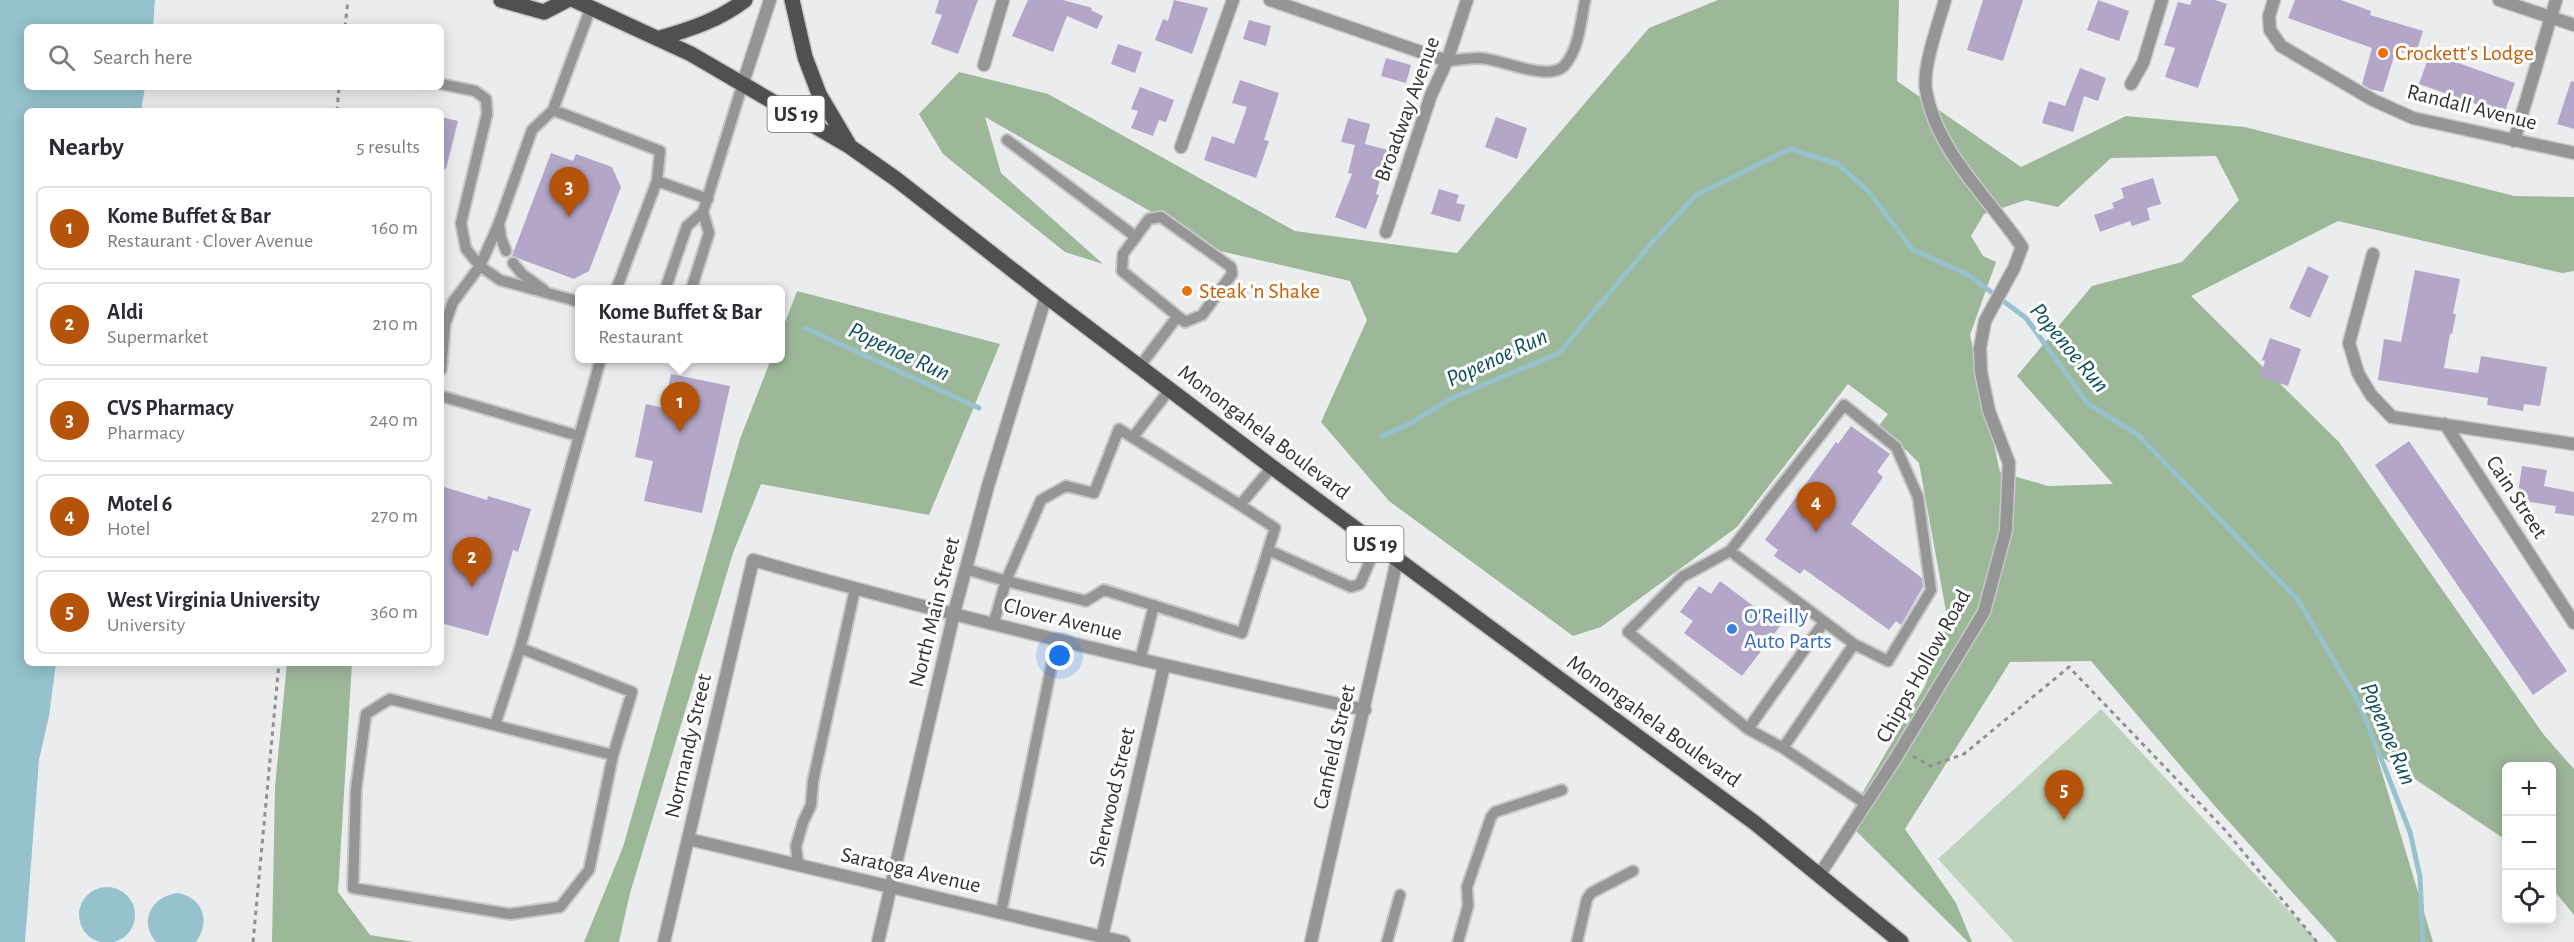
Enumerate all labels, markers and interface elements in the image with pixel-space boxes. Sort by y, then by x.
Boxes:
search box [24,24,444,90]
street label: Broadway Avenue [1371,34,1443,184]
icon: search [45,41,78,74]
place label: Crockett's Lodge [2395,42,2534,64]
text: Search here [93,46,192,68]
marker: Crockett's Lodge [2376,46,2390,60]
street label: Randall Avenue [2405,80,2539,134]
road number: US 19 [768,96,824,132]
text: Nearby [48,134,124,160]
text: 5 results [356,137,420,157]
pin: 3 [550,168,588,217]
text: Kome Buffet & Bar [107,205,271,227]
text: 1 [66,218,73,238]
text: 160 m [372,218,418,238]
text: Restaurant · Clover Avenue [107,231,313,251]
place label: Steak 'n Shake [1199,280,1320,302]
marker: Steak 'n Shake [1180,284,1194,298]
popup [575,285,785,363]
water label: Popenoe Run [2025,299,2113,397]
text: Aldi [107,301,144,323]
text: Kome Buffet & Bar [598,301,762,323]
text: 2 [65,314,74,334]
text: 210 m [372,314,418,334]
water label: Popenoe Run [845,318,953,386]
water label: Popenoe Run [1443,324,1551,392]
text: Supermarket [107,327,208,347]
text: Restaurant [598,327,683,347]
street label: Monongahela Boulevard [1174,360,1354,504]
pin: 1 [660,382,700,432]
text: CVS Pharmacy [107,397,234,419]
text: 3 [65,410,74,430]
text: 240 m [369,410,418,430]
text: Pharmacy [107,423,185,443]
street label: Cain Street [2482,452,2552,542]
pin: 4 [1796,482,1836,532]
text: Motel 6 [107,493,172,515]
text: 4 [64,506,75,526]
text: 270 m [371,506,418,526]
text: Hotel [107,519,150,539]
road number: US 19 [1346,526,1404,562]
street label: North Main Street [905,535,963,689]
pin: 2 [452,538,492,587]
street label: Chipps Hollow Road [1872,586,1974,746]
text: West Virginia University [107,589,320,611]
street label: Clover Avenue [1001,594,1125,644]
text: 5 [65,602,74,622]
text: 360 m [371,602,418,622]
place label: O'Reilly Auto Parts [1744,605,1832,652]
text: University [107,615,185,635]
marker: O'Reilly Auto Parts [1725,622,1739,636]
your location [1045,641,1074,670]
street label: Monongahela Boulevard [1563,651,1745,791]
street label: Normandy Street [661,672,715,820]
water label: Popenoe Run [2356,679,2420,789]
street label: Canfield Street [1309,683,1359,811]
street label: Sherwood Street [1085,725,1139,869]
map controls [2502,762,2556,924]
button: + [2502,762,2556,816]
pin: 5 [2044,770,2084,820]
button: − [2502,816,2556,870]
street label: Saratoga Avenue [839,843,983,897]
button: locate [2502,870,2556,924]

